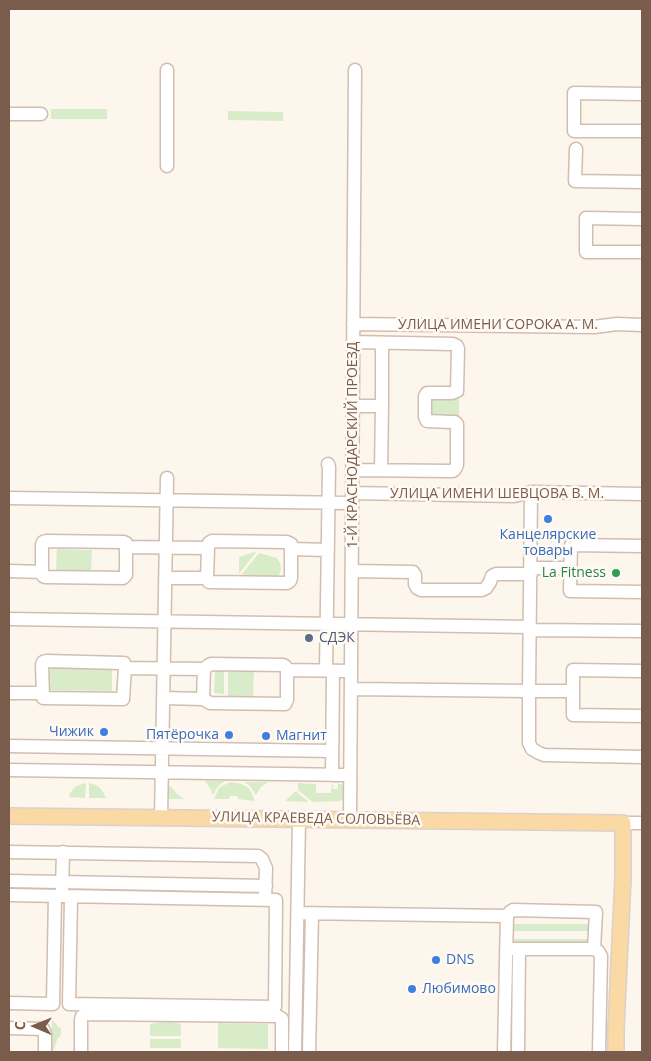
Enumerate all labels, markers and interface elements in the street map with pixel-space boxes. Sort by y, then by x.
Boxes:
street label: УЛИЦА ИМЕНИ СОРОКА А. М. [398,317,598,333]
street label: 1-Й КРАСНОДАРСКИЙ ПРОЕЗД [345,342,361,548]
street label: УЛИЦА ИМЕНИ ШЕВЦОВА В. М. [390,486,604,502]
marker: Канцелярские товары [542,513,554,525]
place label: Канцелярские товары [500,527,596,560]
place label: La Fitness [542,565,606,581]
marker: La Fitness [610,567,622,579]
place label: СДЭК [319,630,355,646]
marker: СДЭК [303,632,315,644]
place label: Чижик [49,724,94,740]
marker: Чижик [98,726,110,738]
place label: Пятёрочка [146,727,219,743]
place label: Магнит [276,728,327,744]
marker: Пятёрочка [223,729,235,741]
marker: Магнит [260,730,272,742]
street label: УЛИЦА КРАЕВЕДА СОЛОВЬЁВА [212,809,420,829]
place label: DNS [446,952,474,968]
marker: DNS [430,954,442,966]
place label: Любимово [422,981,496,997]
marker: Любимово [406,983,418,995]
north arrow [10,1001,60,1051]
text: С [10,1021,29,1030]

